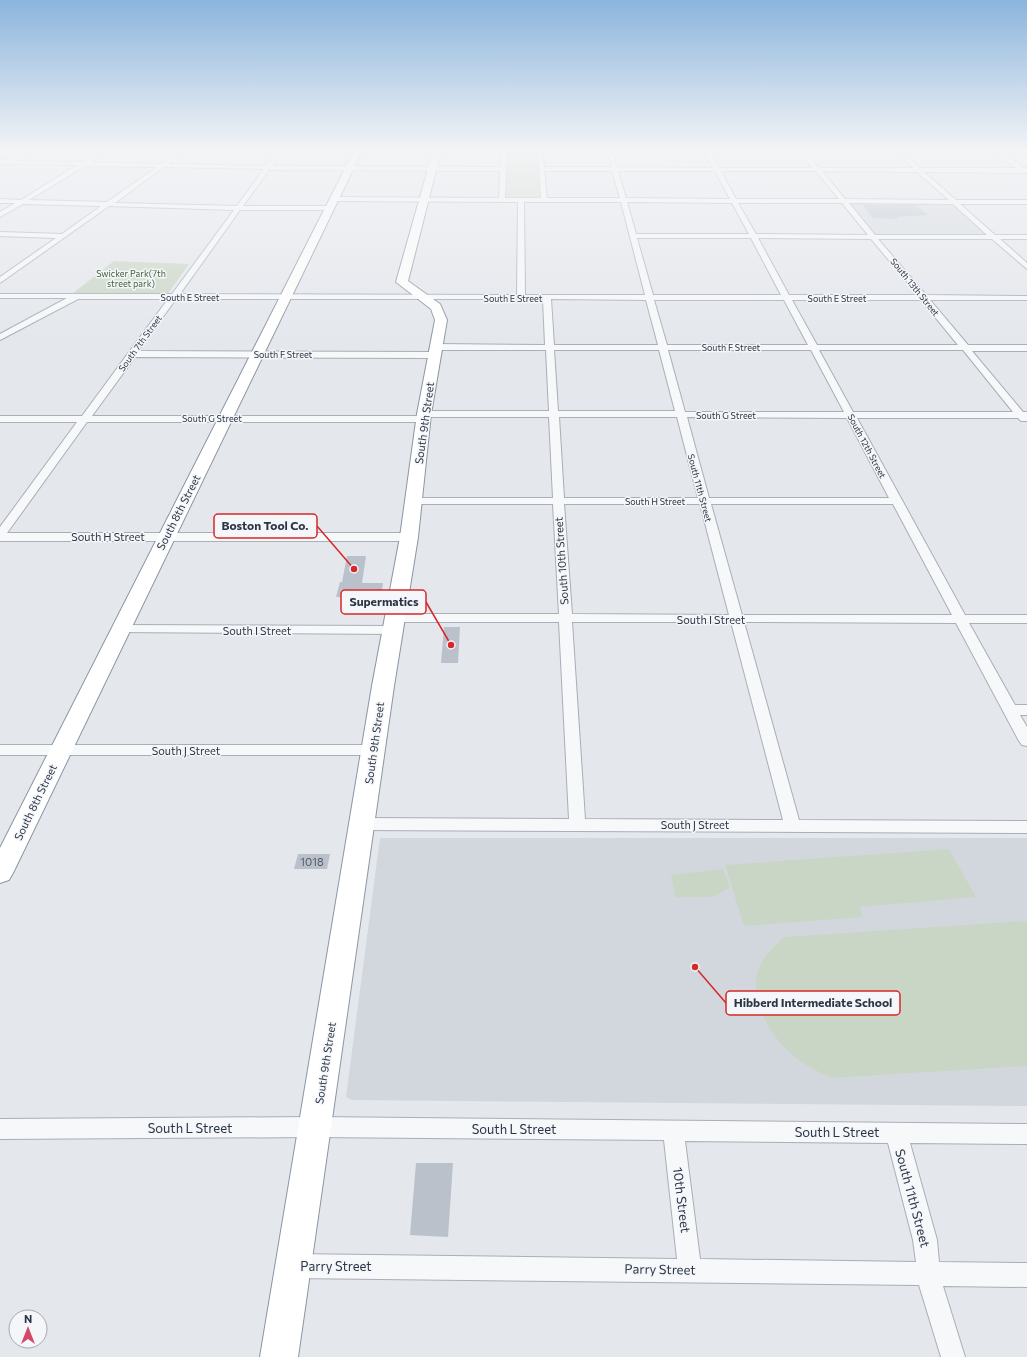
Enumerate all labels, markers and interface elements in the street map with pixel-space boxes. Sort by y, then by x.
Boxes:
street label: South 13th Street [888,256,942,318]
park label: Swicker Park(7th street park) [96,268,166,289]
street label: South E Street [161,292,220,303]
street label: South E Street [484,293,543,304]
street label: South E Street [808,293,867,304]
street label: South 7th Street [116,312,164,373]
street label: South F Street [702,342,761,353]
street label: South F Street [254,349,313,360]
street label: South 9th Street [412,381,436,465]
street label: South G Street [696,410,756,421]
street label: South 12th Street [845,412,889,480]
street label: South G Street [182,413,242,424]
street label: South 11th Street [686,453,714,524]
street label: South 8th Street [153,472,203,552]
street label: South H Street [625,496,685,507]
callout: Boston Tool Co. [214,514,317,538]
street label: South 10th Street [551,516,571,605]
text: Boston Tool Co. [221,518,309,532]
street label: South H Street [71,530,145,543]
callout: Supermatics [341,590,426,614]
text: Supermatics [349,594,419,608]
street label: South I Street [677,613,746,626]
street label: South I Street [223,624,292,637]
street label: South 9th Street [362,701,386,785]
street label: South J Street [152,744,221,758]
street label: South 8th Street [11,762,59,842]
street label: South J Street [661,818,730,832]
house number: 1018 [300,855,324,868]
callout: Hibberd Intermediate School [726,991,900,1015]
text: Hibberd Intermediate School [734,995,892,1009]
street label: South 9th Street [312,1021,338,1105]
street label: South L Street [148,1120,232,1136]
street label: South L Street [472,1121,556,1137]
street label: South L Street [795,1124,879,1140]
street label: South 11th Street [892,1147,934,1249]
street label: 10th Street [670,1166,694,1234]
street label: Parry Street [300,1258,372,1274]
street label: Parry Street [624,1260,696,1278]
north arrow [8,1309,48,1349]
text: N [24,1312,32,1325]

